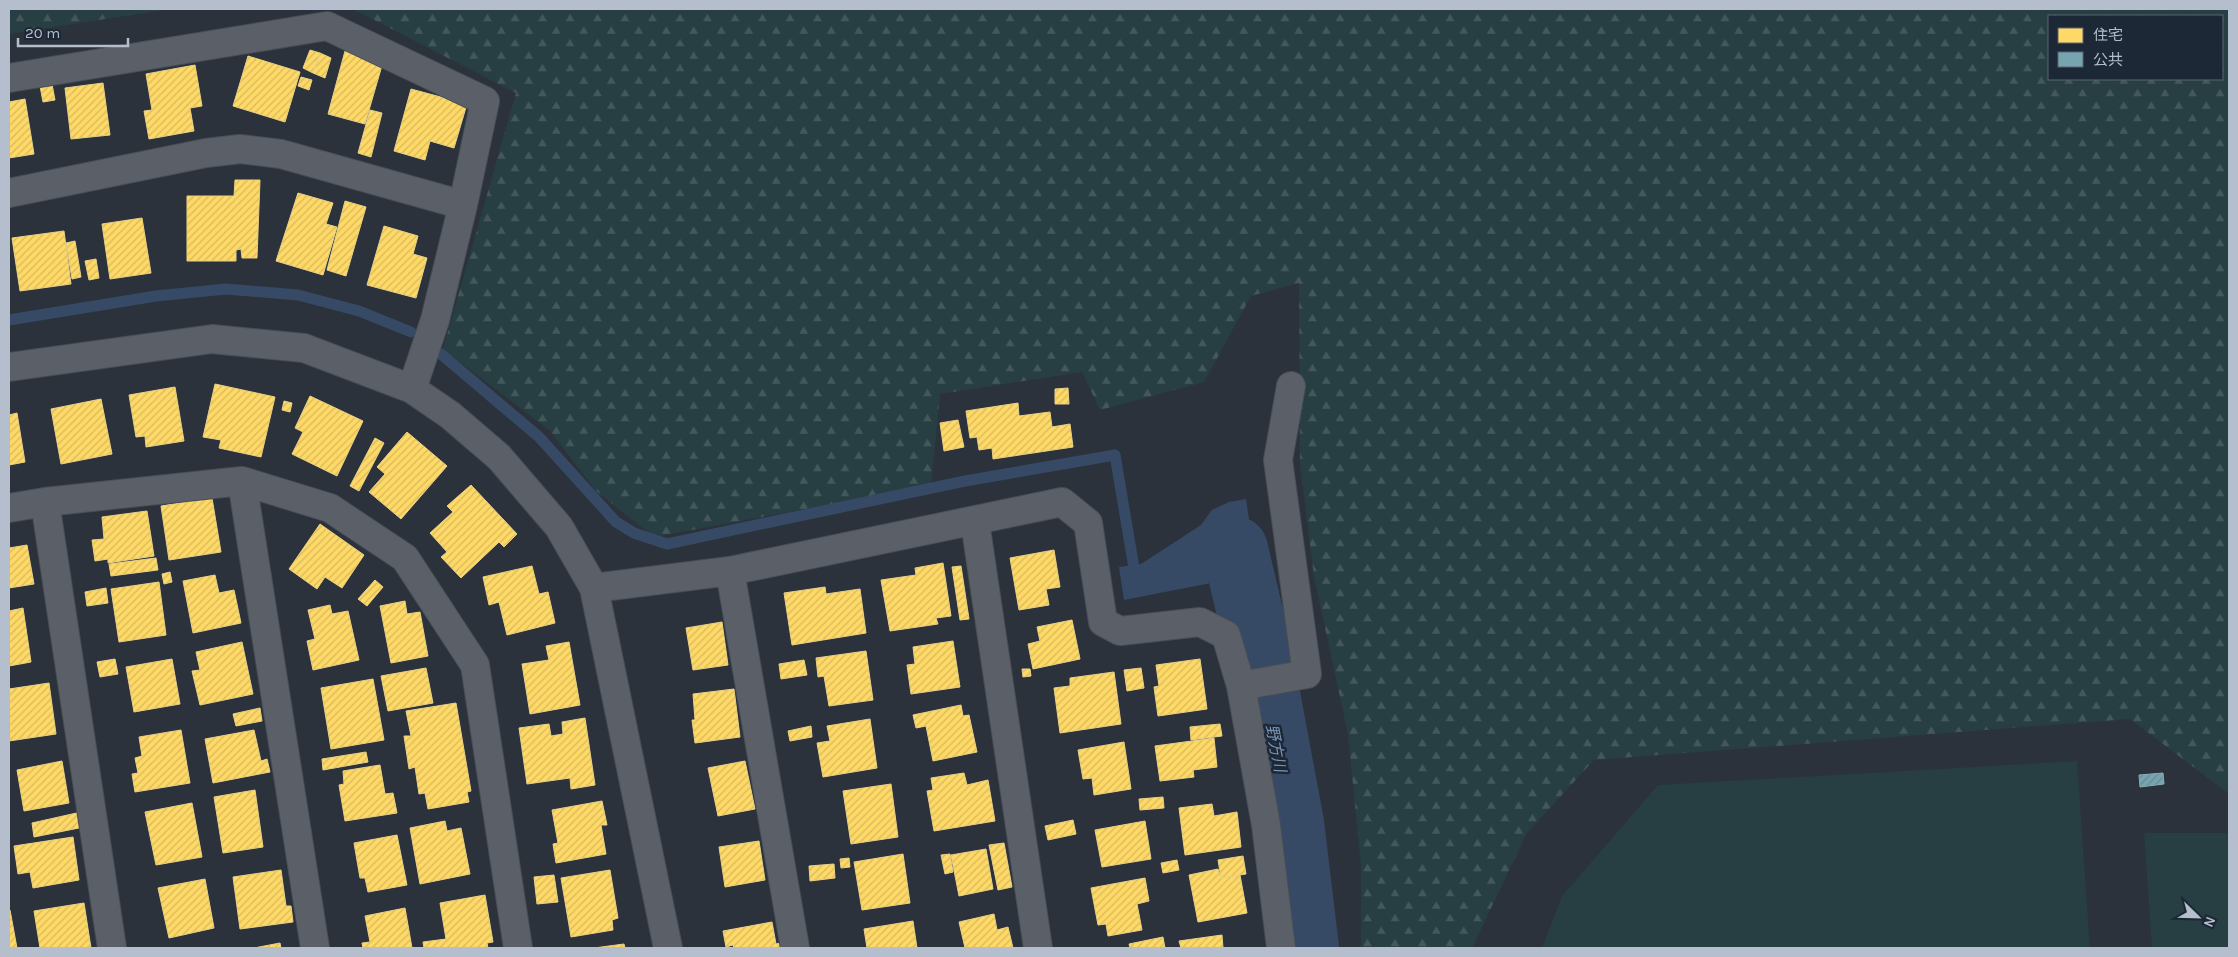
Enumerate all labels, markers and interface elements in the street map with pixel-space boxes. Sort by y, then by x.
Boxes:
scale bar [18,15,128,47]
legend [2048,15,2223,80]
text: 20 m [25,24,60,42]
text: 住宅 [2093,26,2123,44]
text: 公共 [2093,51,2123,69]
water label: 野方川 [1262,723,1290,775]
north arrow [2173,892,2223,942]
text: N [2200,914,2219,930]

